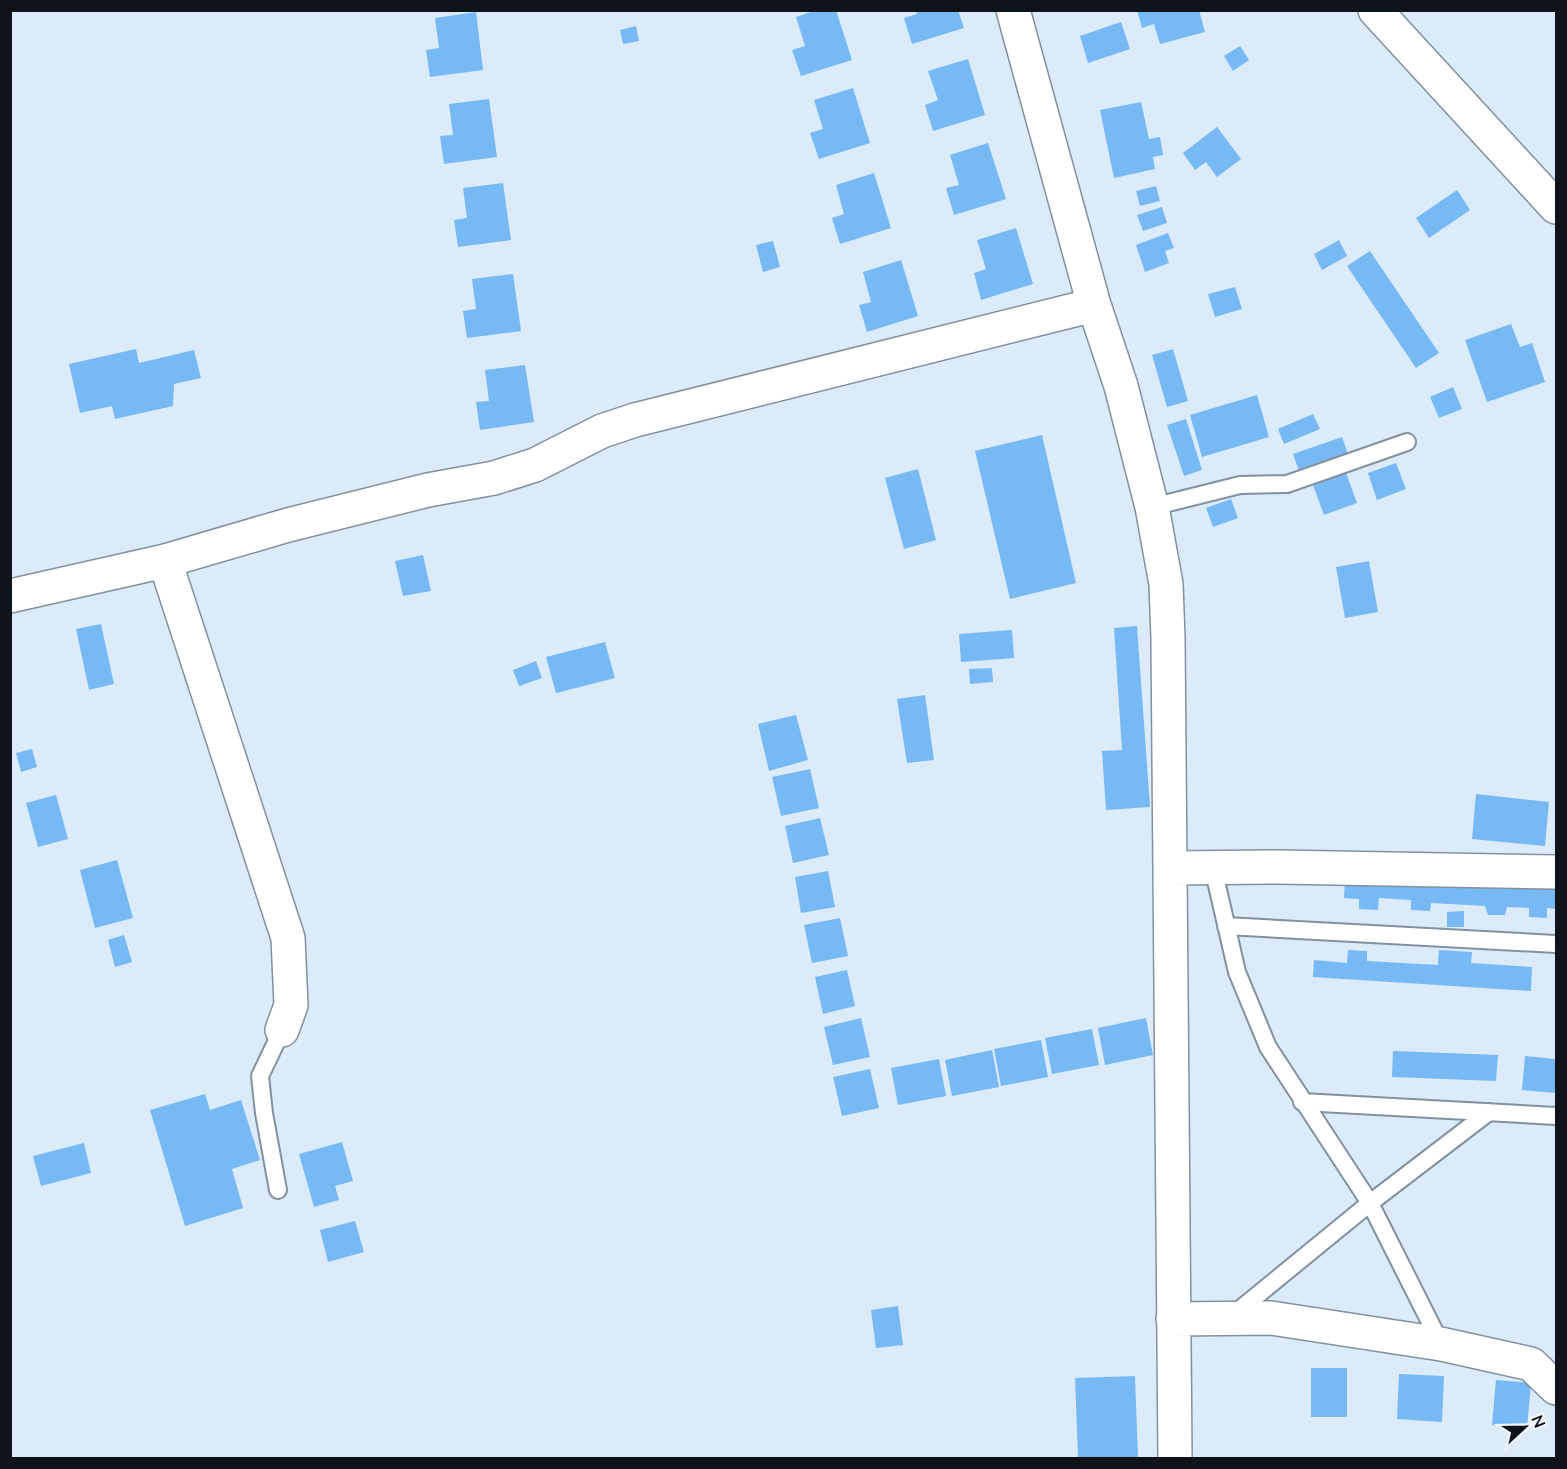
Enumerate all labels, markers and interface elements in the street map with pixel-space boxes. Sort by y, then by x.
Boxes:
north arrow [1495,1397,1555,1457]
text: N [1526,1412,1550,1431]

